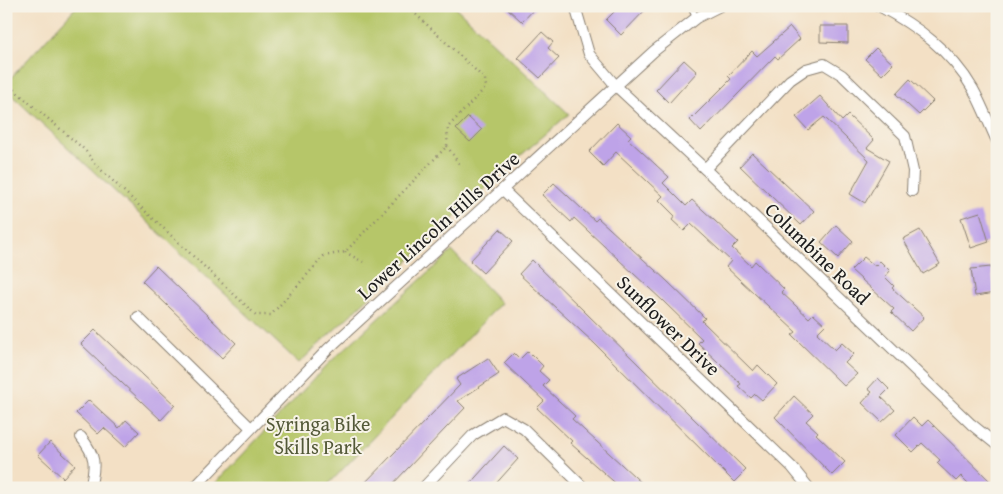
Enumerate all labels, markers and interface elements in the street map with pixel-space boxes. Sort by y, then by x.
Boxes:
street label: Lower Lincoln Hills Drive [350,144,526,306]
street label: Columbine Road [759,195,877,311]
street label: Sunflower Drive [611,268,727,382]
park label: Syringa Bike Skills Park [266,409,370,461]

